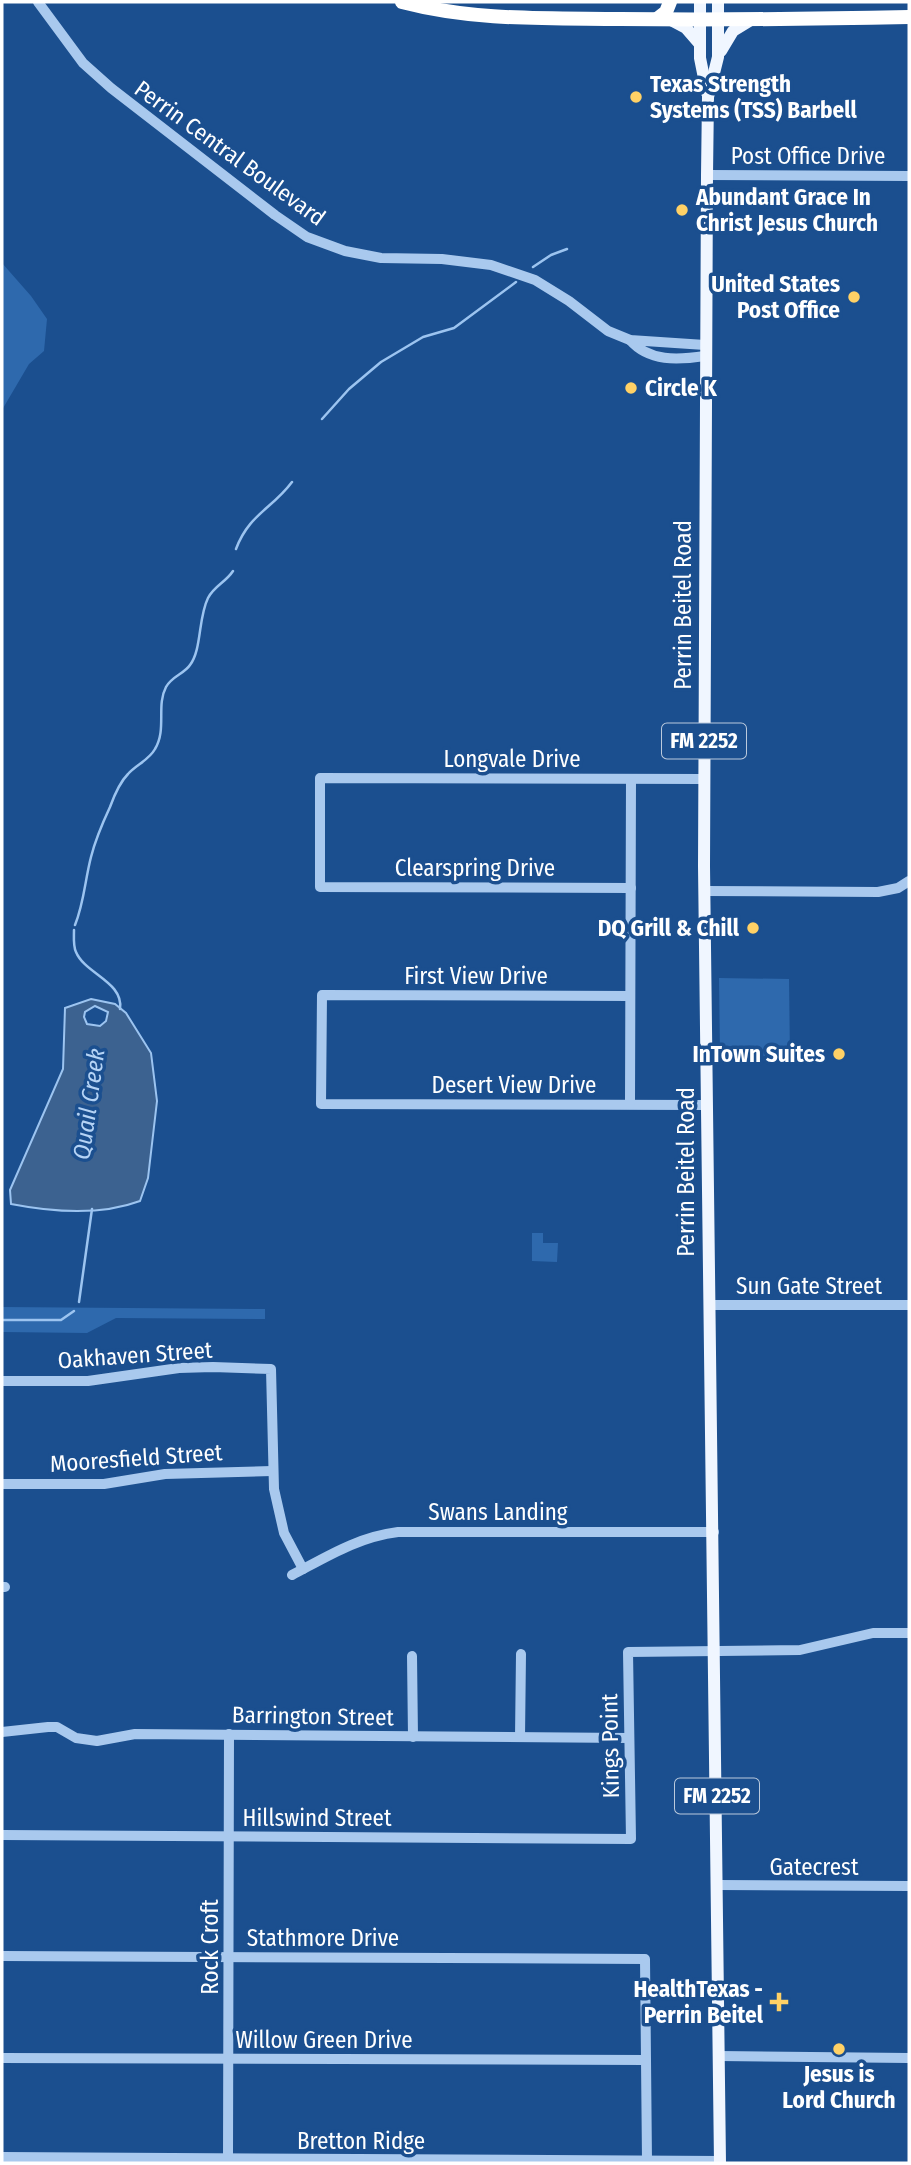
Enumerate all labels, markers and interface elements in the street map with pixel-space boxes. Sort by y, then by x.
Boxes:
place label: Texas Strength Systems (TSS) Barbell [650,70,857,124]
street label: Perrin Central Boulevard [129,74,331,232]
marker: Texas Strength Systems (TSS) Barbell [628,89,644,105]
street label: Post Office Drive [731,142,885,170]
place label: Abundant Grace In Christ Jesus Church [695,183,878,237]
marker: Abundant Grace In Christ Jesus Church [674,202,690,218]
place label: United States Post Office [711,270,840,324]
marker: United States Post Office [846,289,862,305]
place label: Circle K [645,374,717,402]
marker: Circle K [623,380,639,396]
street label: Perrin Beitel Road [669,520,697,690]
road number: FM 2252 [662,724,746,758]
street label: Longvale Drive [443,745,581,773]
street label: Clearspring Drive [395,854,555,882]
place label: DQ Grill & Chill [598,914,740,942]
marker: DQ Grill & Chill [745,920,761,936]
street label: First View Drive [404,962,548,990]
place label: InTown Suites [693,1040,825,1068]
marker: InTown Suites [831,1046,847,1062]
water label: Quail Creek [67,1047,111,1161]
street label: Desert View Drive [432,1071,596,1099]
street label: Perrin Beitel Road [672,1087,700,1257]
street label: Sun Gate Street [736,1272,882,1300]
street label: Oakhaven Street [57,1336,214,1374]
street label: Mooresfield Street [49,1438,224,1478]
street label: Swans Landing [428,1498,568,1526]
street label: Kings Point [595,1693,625,1799]
street label: Barrington Street [232,1701,395,1731]
road number: FM 2252 [675,1778,759,1814]
street label: Hillswind Street [243,1804,392,1832]
street label: Gatecrest [770,1853,859,1881]
street label: Rock Croft [196,1899,224,1995]
street label: Stathmore Drive [247,1924,399,1952]
place label: HealthTexas - Perrin Beitel [633,1975,764,2029]
marker: HealthTexas - Perrin Beitel [769,1992,789,2012]
street label: Willow Green Drive [235,2026,413,2054]
marker: Jesus is Lord Church [831,2041,847,2057]
place label: Jesus is Lord Church [782,2060,896,2114]
street label: Bretton Ridge [297,2127,425,2155]

